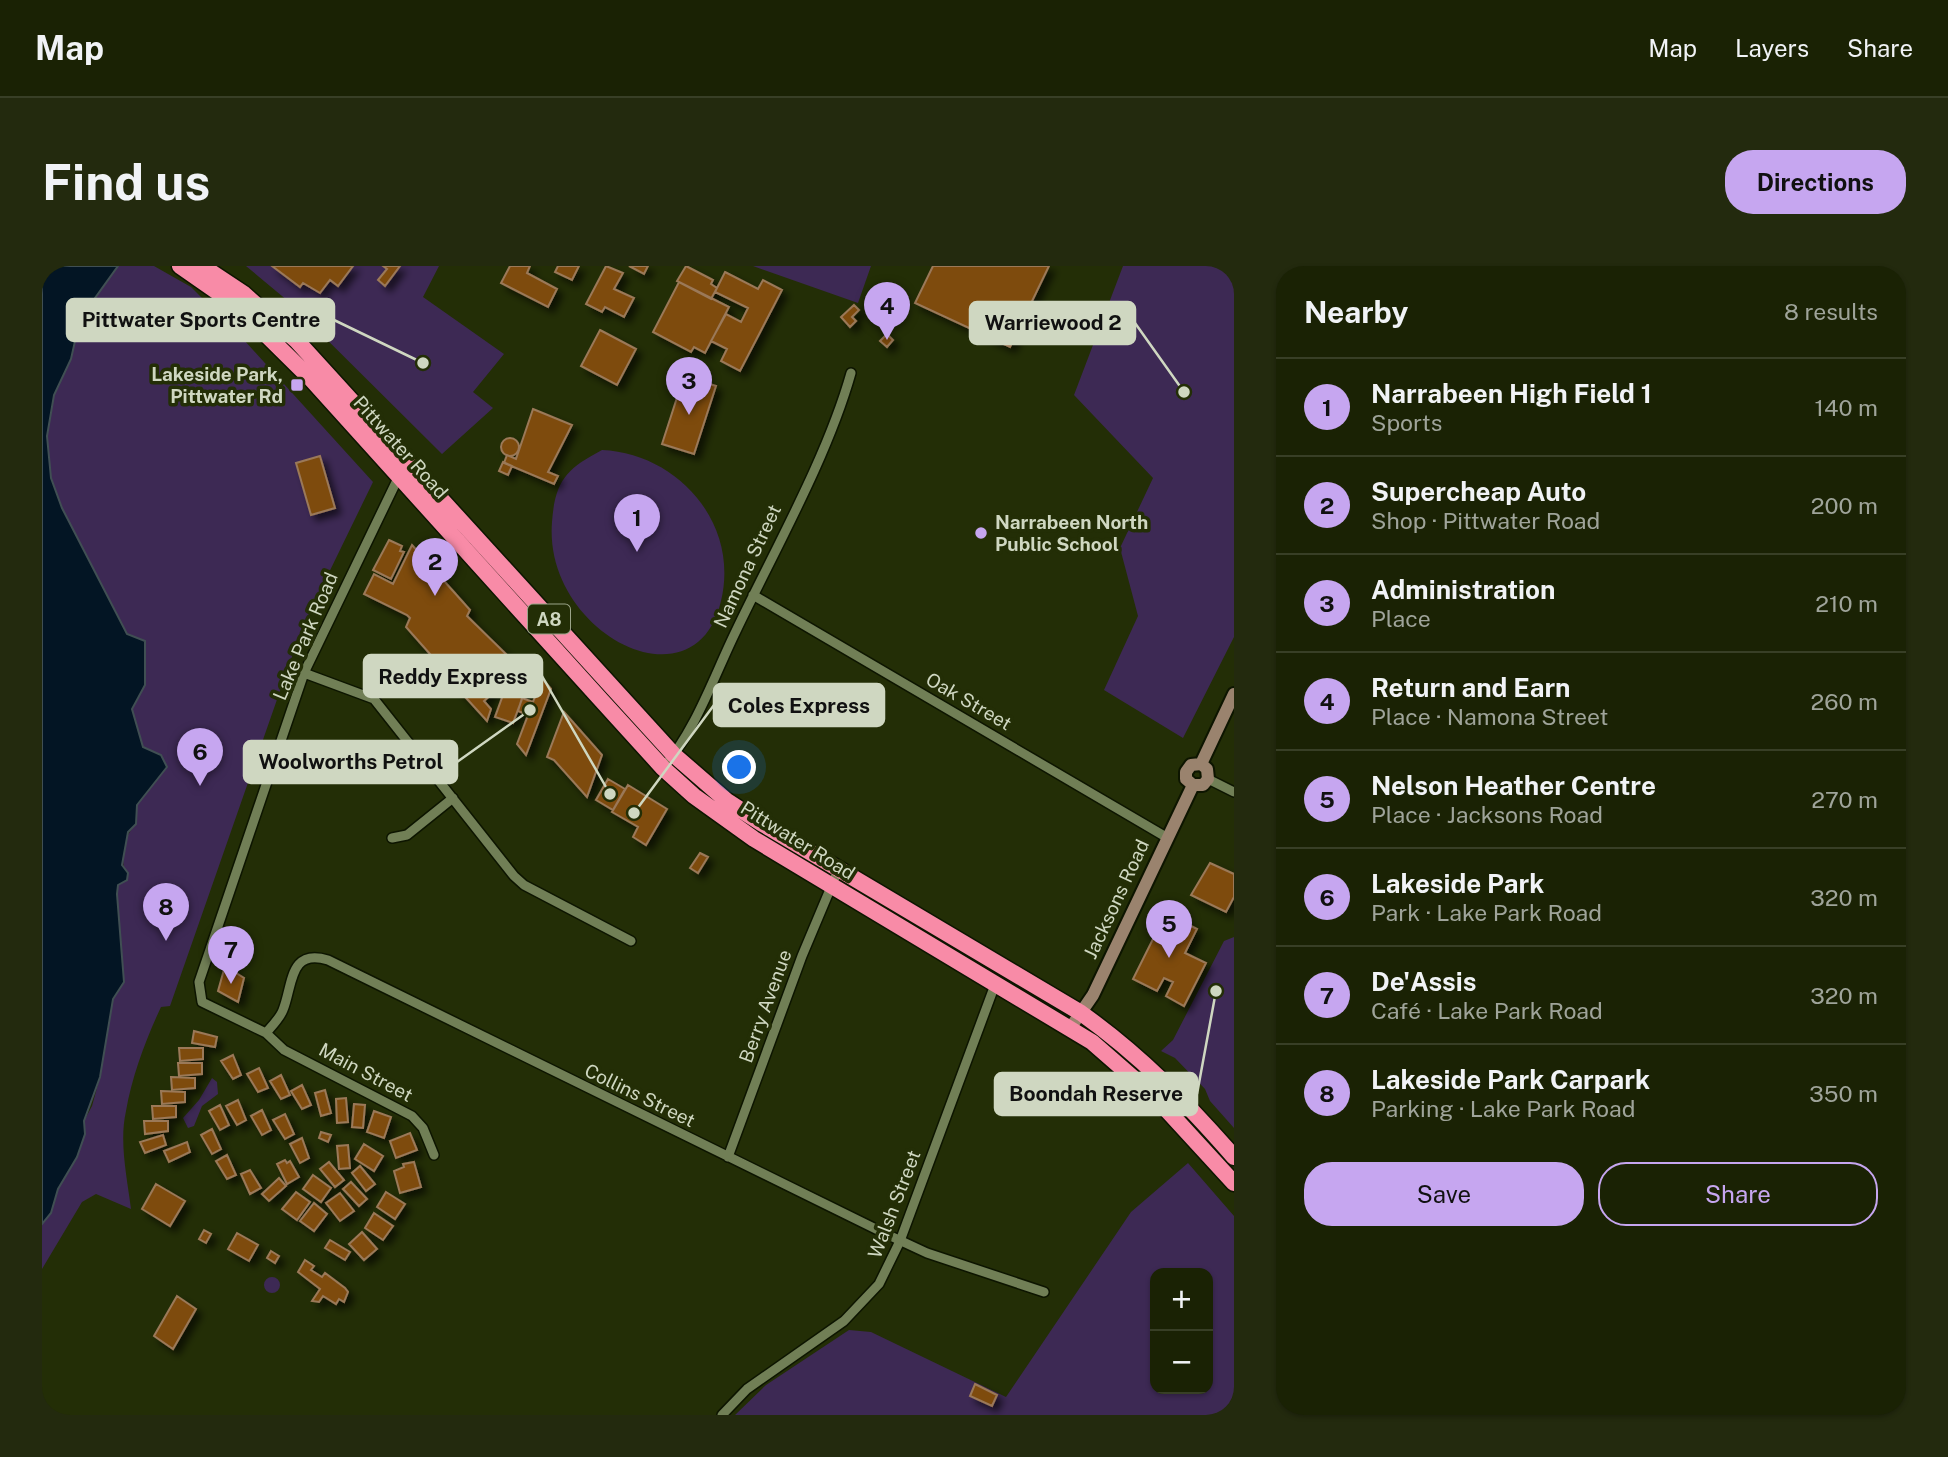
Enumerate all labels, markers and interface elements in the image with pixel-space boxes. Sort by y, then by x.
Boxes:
text: Map [35,29,104,67]
text: Map [1648,34,1697,62]
text: Layers [1735,34,1809,62]
text: Share [1847,34,1913,62]
button: Directions [1725,150,1906,214]
text: Find us [42,153,210,211]
pin: 4 [864,282,910,340]
text: Nearby [1304,294,1408,330]
text: 8 results [1784,298,1878,325]
callout: Pittwater Sports Centre [67,299,334,341]
callout: Warriewood 2 [970,302,1135,344]
text: Pittwater Sports Centre [82,307,320,332]
text: Warriewood 2 [984,310,1122,335]
pin: 3 [666,357,712,415]
place label: Lakeside Park, Pittwater Rd [151,363,283,407]
marker: Lakeside Park, Pittwater Rd [289,377,305,393]
text: Narrabeen High Field 1 [1371,378,1652,409]
street label: Pittwater Road [349,391,453,503]
text: 1 [1322,394,1332,421]
text: 140 m [1815,394,1878,421]
text: Sports [1371,409,1442,436]
text: Supercheap Auto [1371,476,1586,507]
text: 2 [1320,492,1334,519]
text: 200 m [1811,492,1878,519]
pin: 1 [614,494,660,552]
street label: Namona Street [709,501,785,631]
text: Shop · Pittwater Road [1371,507,1600,534]
place label: Narrabeen North Public School [995,511,1148,555]
marker: Narrabeen North Public School [973,525,989,541]
pin: 2 [412,538,458,596]
street label: Lake Park Road [268,569,342,703]
text: Administration [1371,574,1555,605]
text: 3 [1319,590,1335,617]
text: 210 m [1815,590,1878,617]
road number: A8 [528,604,570,634]
text: Place [1371,605,1431,632]
callout: Reddy Express [364,655,542,697]
text: Reddy Express [378,664,528,689]
street label: Oak Street [922,668,1016,734]
text: Return and Earn [1371,672,1571,703]
callout: Coles Express [714,684,884,726]
text: 4 [1319,688,1335,715]
text: 260 m [1811,688,1878,715]
text: Coles Express [728,693,870,718]
text: Place · Namona Street [1371,703,1608,730]
pin: 6 [177,728,223,786]
callout: Woolworths Petrol [244,741,457,783]
text: Woolworths Petrol [259,749,443,774]
your location [722,750,756,784]
text: Nelson Heather Centre [1371,770,1656,801]
text: 5 [1319,786,1335,813]
text: 270 m [1811,786,1878,813]
street label: Pittwater Road [737,796,859,884]
text: Place · Jacksons Road [1371,801,1603,828]
street label: Jacksons Road [1079,836,1153,962]
text: Lakeside Park [1371,868,1544,899]
pin: 8 [143,883,189,941]
text: 6 [1319,884,1335,911]
text: 320 m [1810,884,1878,911]
text: Park · Lake Park Road [1371,899,1602,926]
pin: 5 [1146,900,1192,958]
pin: 7 [208,926,254,984]
street label: Berry Avenue [734,946,796,1066]
text: De'Assis [1371,966,1476,997]
text: 7 [1320,982,1334,1009]
text: 320 m [1810,982,1878,1009]
text: Café · Lake Park Road [1371,997,1603,1024]
street label: Main Street [315,1038,417,1106]
street label: Collins Street [581,1059,699,1131]
text: Lakeside Park Carpark [1371,1064,1650,1095]
callout: Boondah Reserve [995,1073,1197,1115]
text: 8 [1319,1080,1335,1107]
text: 350 m [1809,1080,1878,1107]
text: Boondah Reserve [1009,1081,1183,1106]
text: Parking · Lake Park Road [1371,1095,1635,1122]
street label: Walsh Street [863,1147,925,1261]
button: Save [1304,1162,1584,1226]
button: Share [1598,1162,1878,1226]
map controls [1150,1268,1213,1394]
button: + [1150,1268,1213,1331]
button: − [1150,1331,1213,1394]

